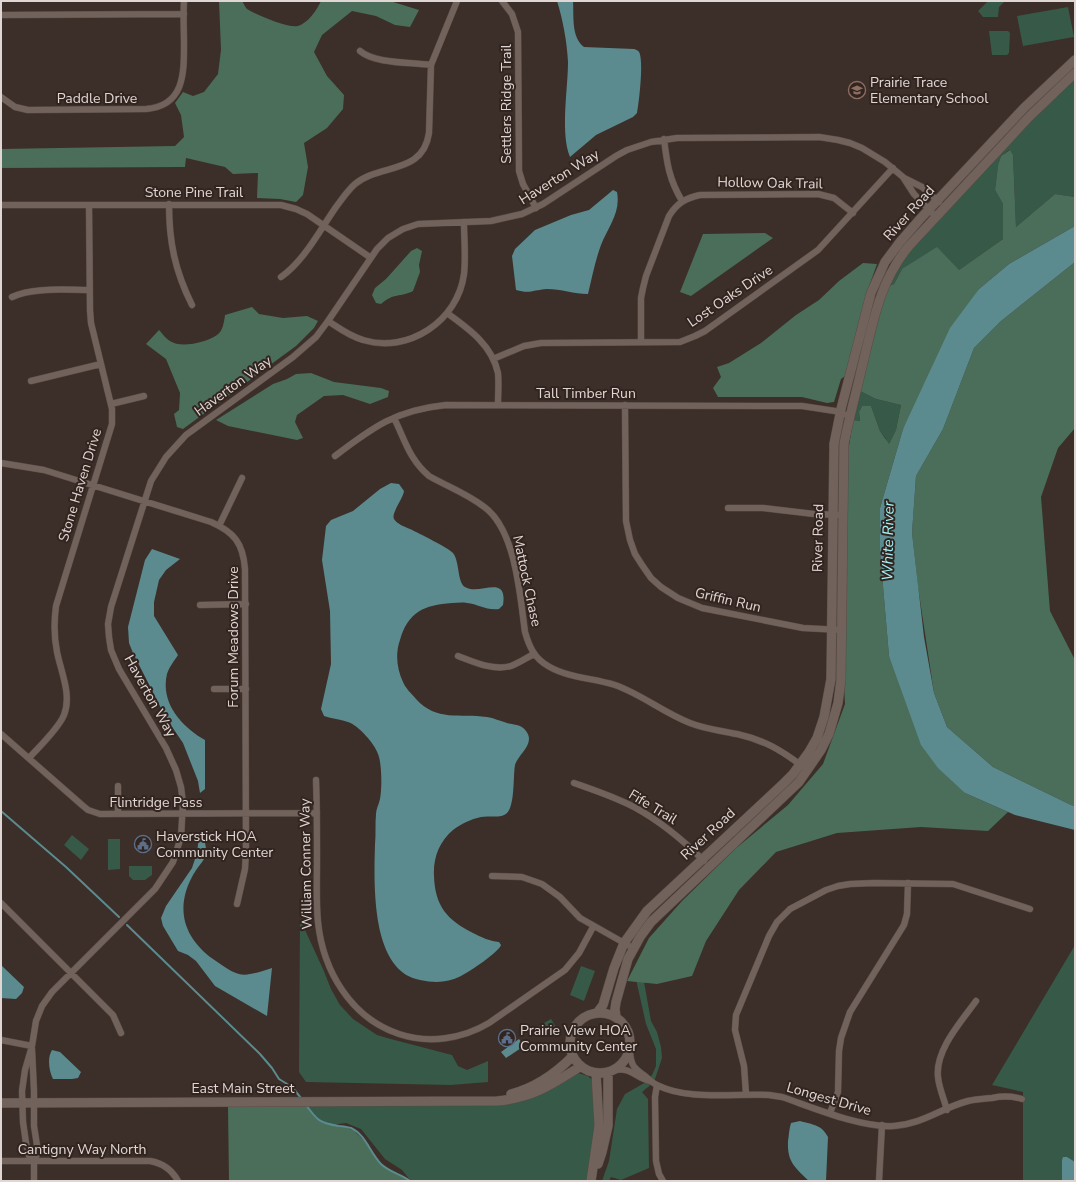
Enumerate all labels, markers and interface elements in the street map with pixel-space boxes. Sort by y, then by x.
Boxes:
street label: Settlers Ridge Trail [497,43,516,164]
place label: Prairie Trace Elementary School [870,73,989,108]
school or university icon: Prairie Trace Elementary School [847,80,867,100]
street label: Paddle Drive [57,89,137,108]
street label: Haverton Way [515,144,603,209]
street label: Hollow Oak Trail [717,173,824,193]
street label: River Road [879,181,939,245]
street label: Stone Pine Trail [145,183,244,202]
street label: Lost Oaks Drive [684,260,776,332]
street label: Haverton Way [190,351,276,421]
street label: Tall Timber Run [536,384,636,403]
street label: Stone Haven Drive [54,426,106,544]
water label: White River [877,500,899,581]
street label: River Road [808,504,828,572]
street label: Mattock Chase [508,534,546,628]
street label: Forum Meadows Drive [224,566,243,708]
street label: Griffin Run [693,583,763,617]
street label: Haverton Way [120,651,181,741]
street label: Fife Trail [625,785,682,829]
street label: Flintridge Pass [109,793,203,812]
street label: William Conner Way [295,798,317,930]
street label: River Road [677,804,739,864]
place label: Haverstick HOA Community Center [156,827,273,862]
public building icon: Haverstick HOA Community Center [133,834,153,854]
place label: Prairie View HOA Community Center [520,1021,637,1056]
public building icon: Prairie View HOA Community Center [497,1028,517,1048]
street label: Longest Drive [784,1078,874,1120]
street label: East Main Street [191,1079,295,1098]
street label: Cantigny Way North [18,1140,146,1159]

